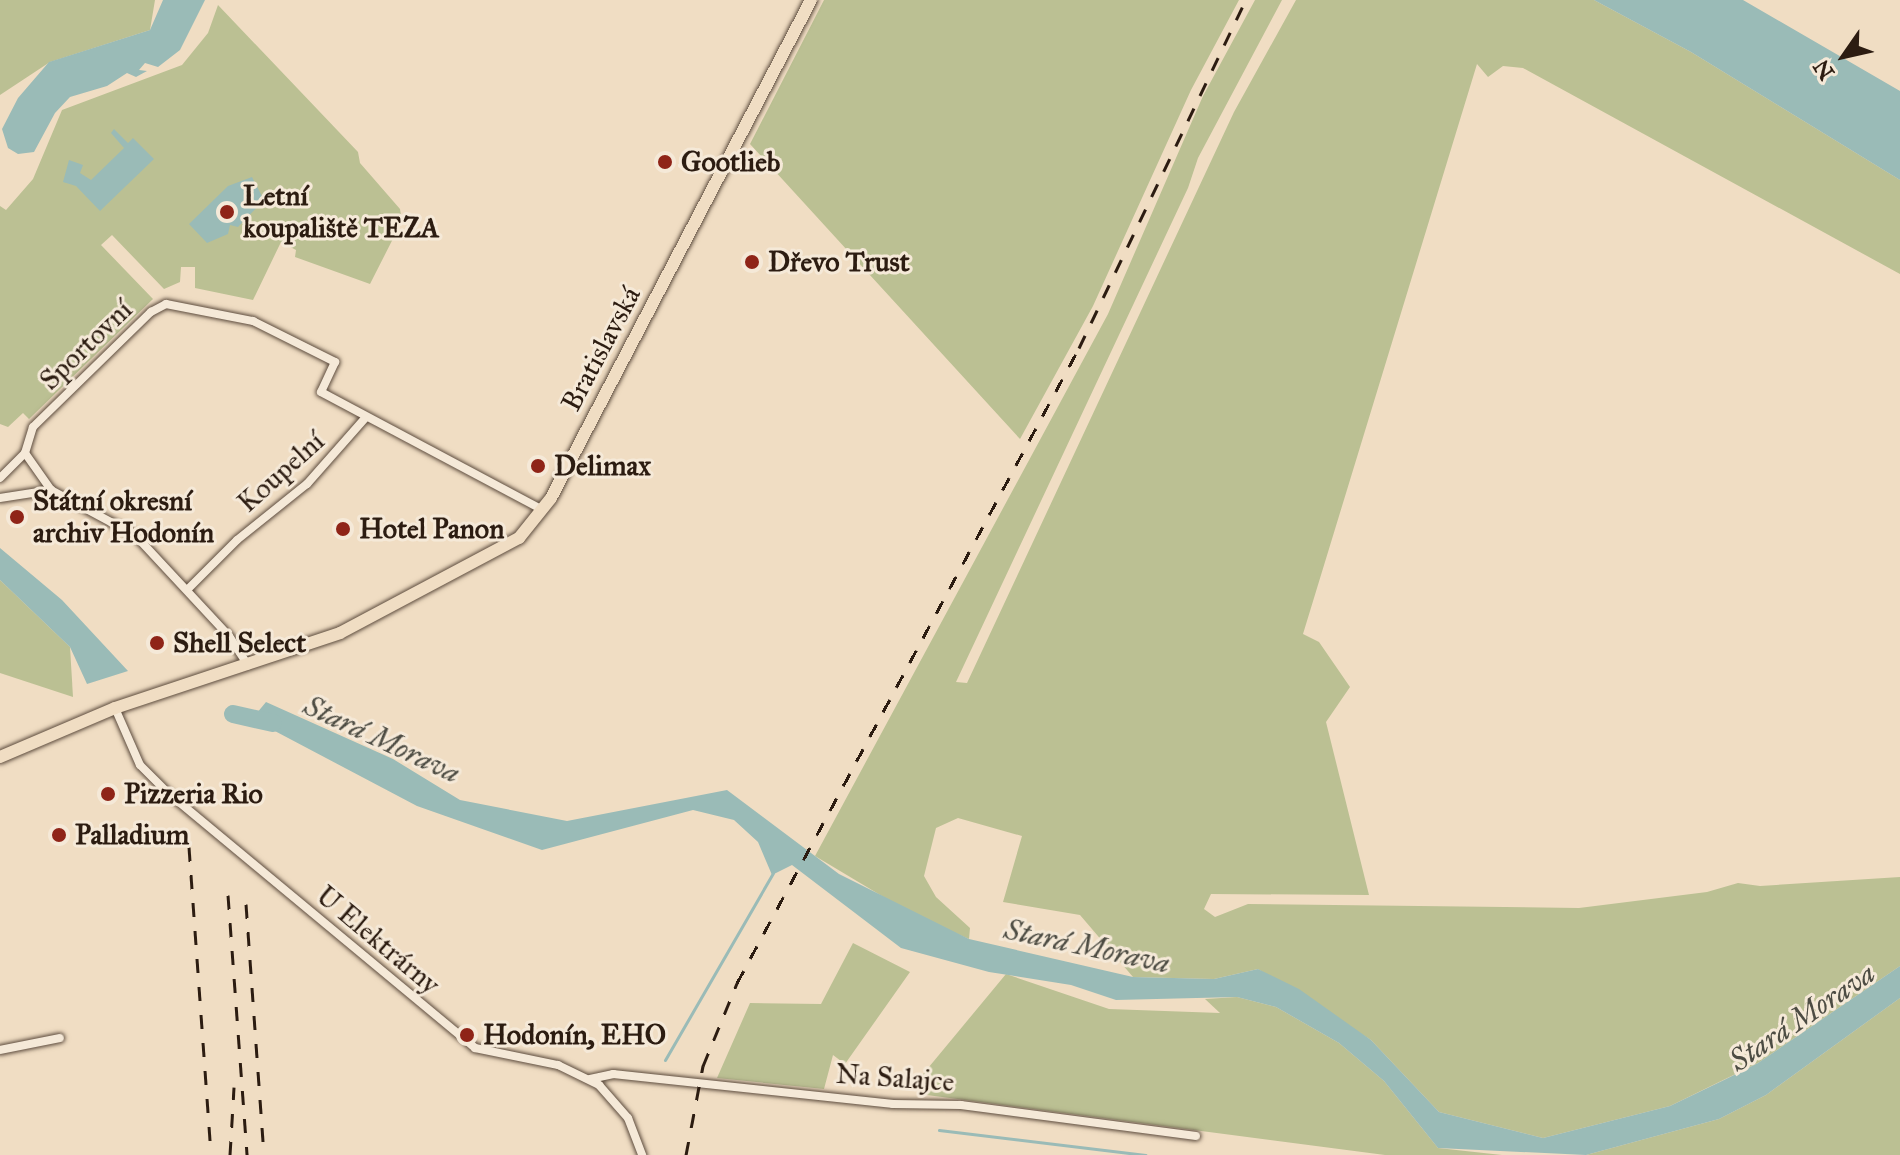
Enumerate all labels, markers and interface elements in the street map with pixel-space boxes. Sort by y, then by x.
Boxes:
north arrow [1804,16,1884,96]
text: N [1807,54,1840,85]
place label: Gootlieb [681,145,780,179]
marker: Gootlieb [656,153,674,171]
place label: Letní koupaliště TEZA [243,179,439,245]
marker: Letní koupaliště TEZA [218,203,236,221]
place label: Dřevo Trust [768,245,910,279]
marker: Dřevo Trust [743,253,761,271]
street label: Bratislavská [554,281,648,417]
street label: Sportovní [33,293,139,397]
street label: Koupelní [231,424,331,520]
place label: Delimax [554,449,651,483]
marker: Delimax [529,457,547,475]
place label: Státní okresní archiv Hodonín [33,484,214,550]
marker: Státní okresní archiv Hodonín [8,508,26,526]
place label: Hotel Panon [359,512,504,546]
marker: Hotel Panon [334,520,352,538]
place label: Shell Select [173,626,306,660]
marker: Shell Select [148,634,166,652]
water label: Stará Morava [298,687,466,791]
place label: Pizzeria Rio [124,777,263,811]
marker: Pizzeria Rio [99,785,117,803]
place label: Palladium [75,818,189,852]
marker: Palladium [50,826,68,844]
street label: U Elektrárny [309,879,447,1001]
water label: Stará Morava [1001,911,1173,981]
water label: Stará Morava [1722,955,1882,1079]
place label: Hodonín, EHO [483,1018,666,1052]
marker: Hodonín, EHO [458,1026,476,1044]
street label: Na Salajce [835,1057,955,1099]

